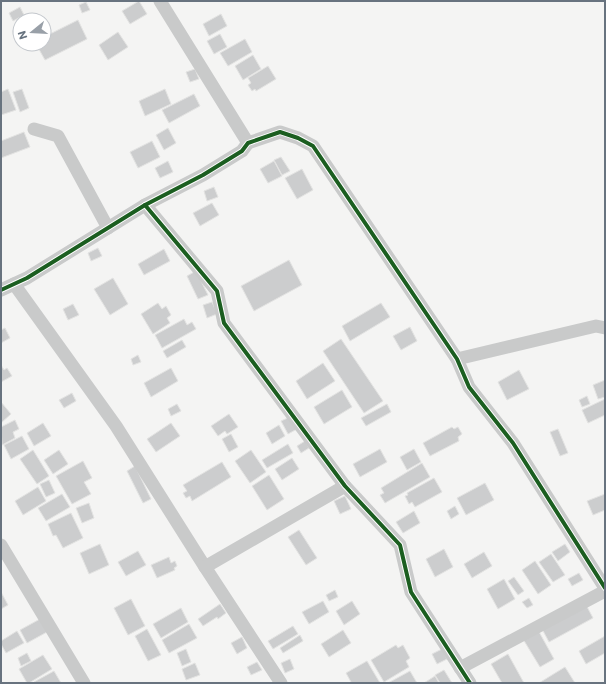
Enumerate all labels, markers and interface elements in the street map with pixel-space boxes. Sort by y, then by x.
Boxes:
north arrow [12,12,52,52]
text: N [15,29,29,41]

